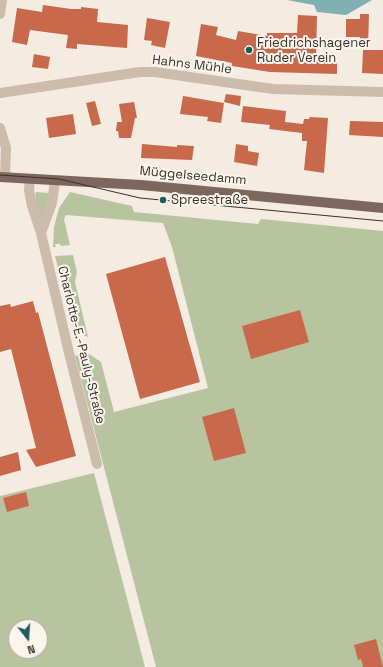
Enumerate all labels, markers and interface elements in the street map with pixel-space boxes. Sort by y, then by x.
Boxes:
place label: Friedrichshagener Ruder Verein [257,35,371,66]
marker: Friedrichshagener Ruder Verein [244,45,254,55]
street label: Hahns Mühle [151,52,233,78]
street label: Müggelseedamm [139,164,247,188]
place label: Spreestraße [171,192,248,208]
marker: Spreestraße [158,195,168,205]
street label: Charlotte-E.-Pauly-Straße [54,264,108,426]
north arrow [8,619,48,659]
text: N [26,642,37,657]

